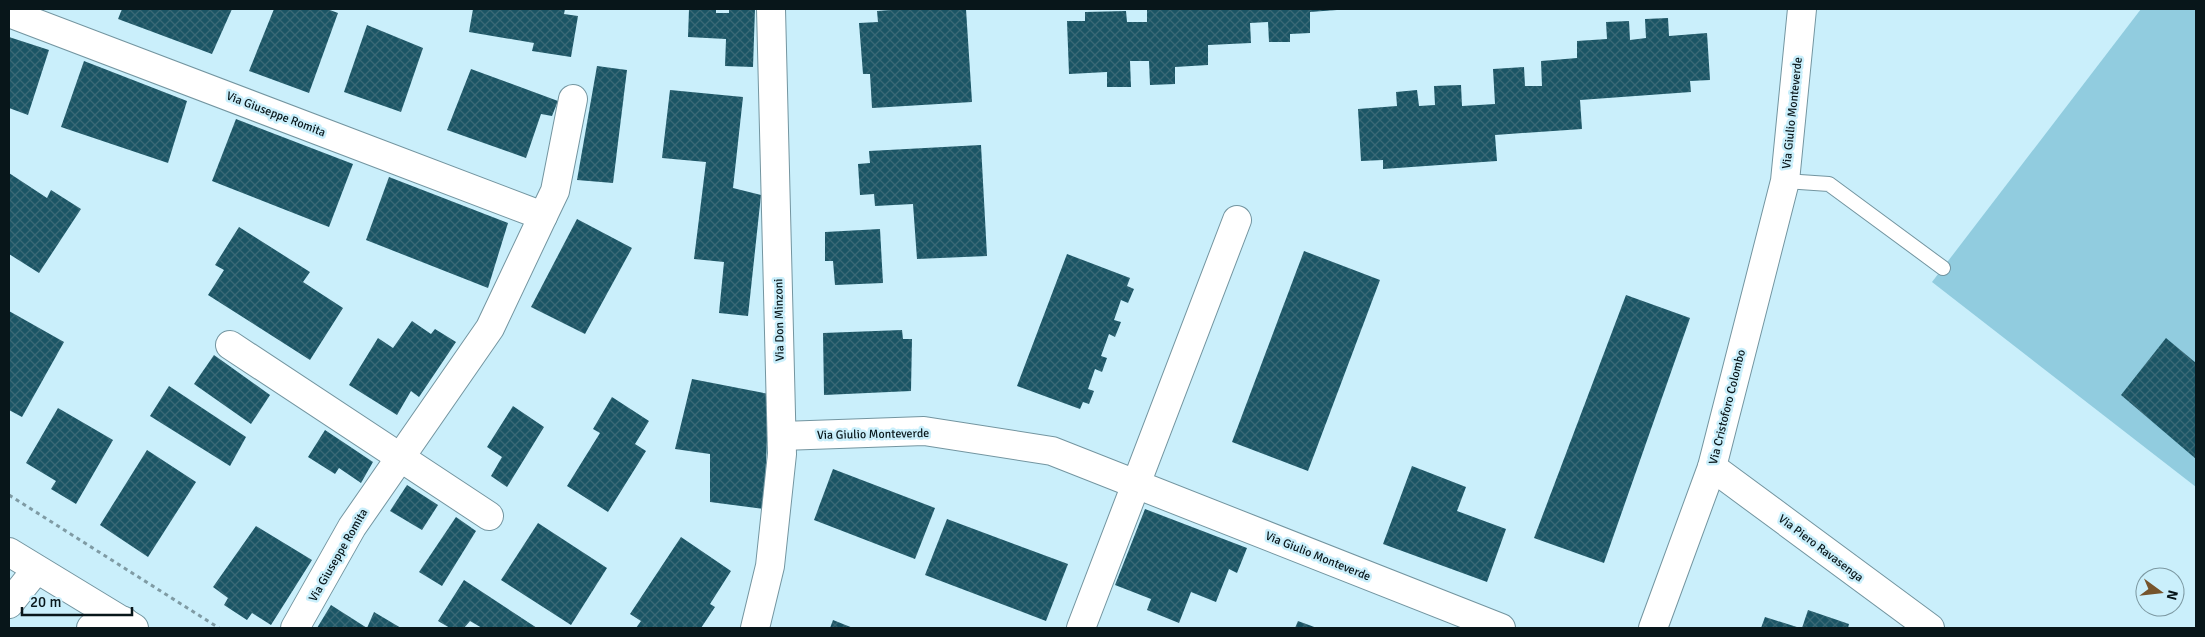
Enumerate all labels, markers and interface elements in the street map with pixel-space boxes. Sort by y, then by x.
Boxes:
street label: Via Giulio Monteverde [1779,56,1806,170]
street label: Via Giuseppe Romita [224,89,328,140]
street label: Via Don Minzoni [771,278,788,362]
street label: Via Cristoforo Colombo [1706,348,1749,466]
street label: Via Giulio Monteverde [817,426,929,443]
street label: Via Giuseppe Romita [306,506,371,605]
street label: Via Piero Ravasenga [1775,511,1866,585]
street label: Via Giulio Monteverde [1263,528,1373,584]
north arrow [2135,567,2185,617]
scale bar [22,584,132,616]
text: N [2163,588,2182,602]
text: 20 m [30,593,61,611]

